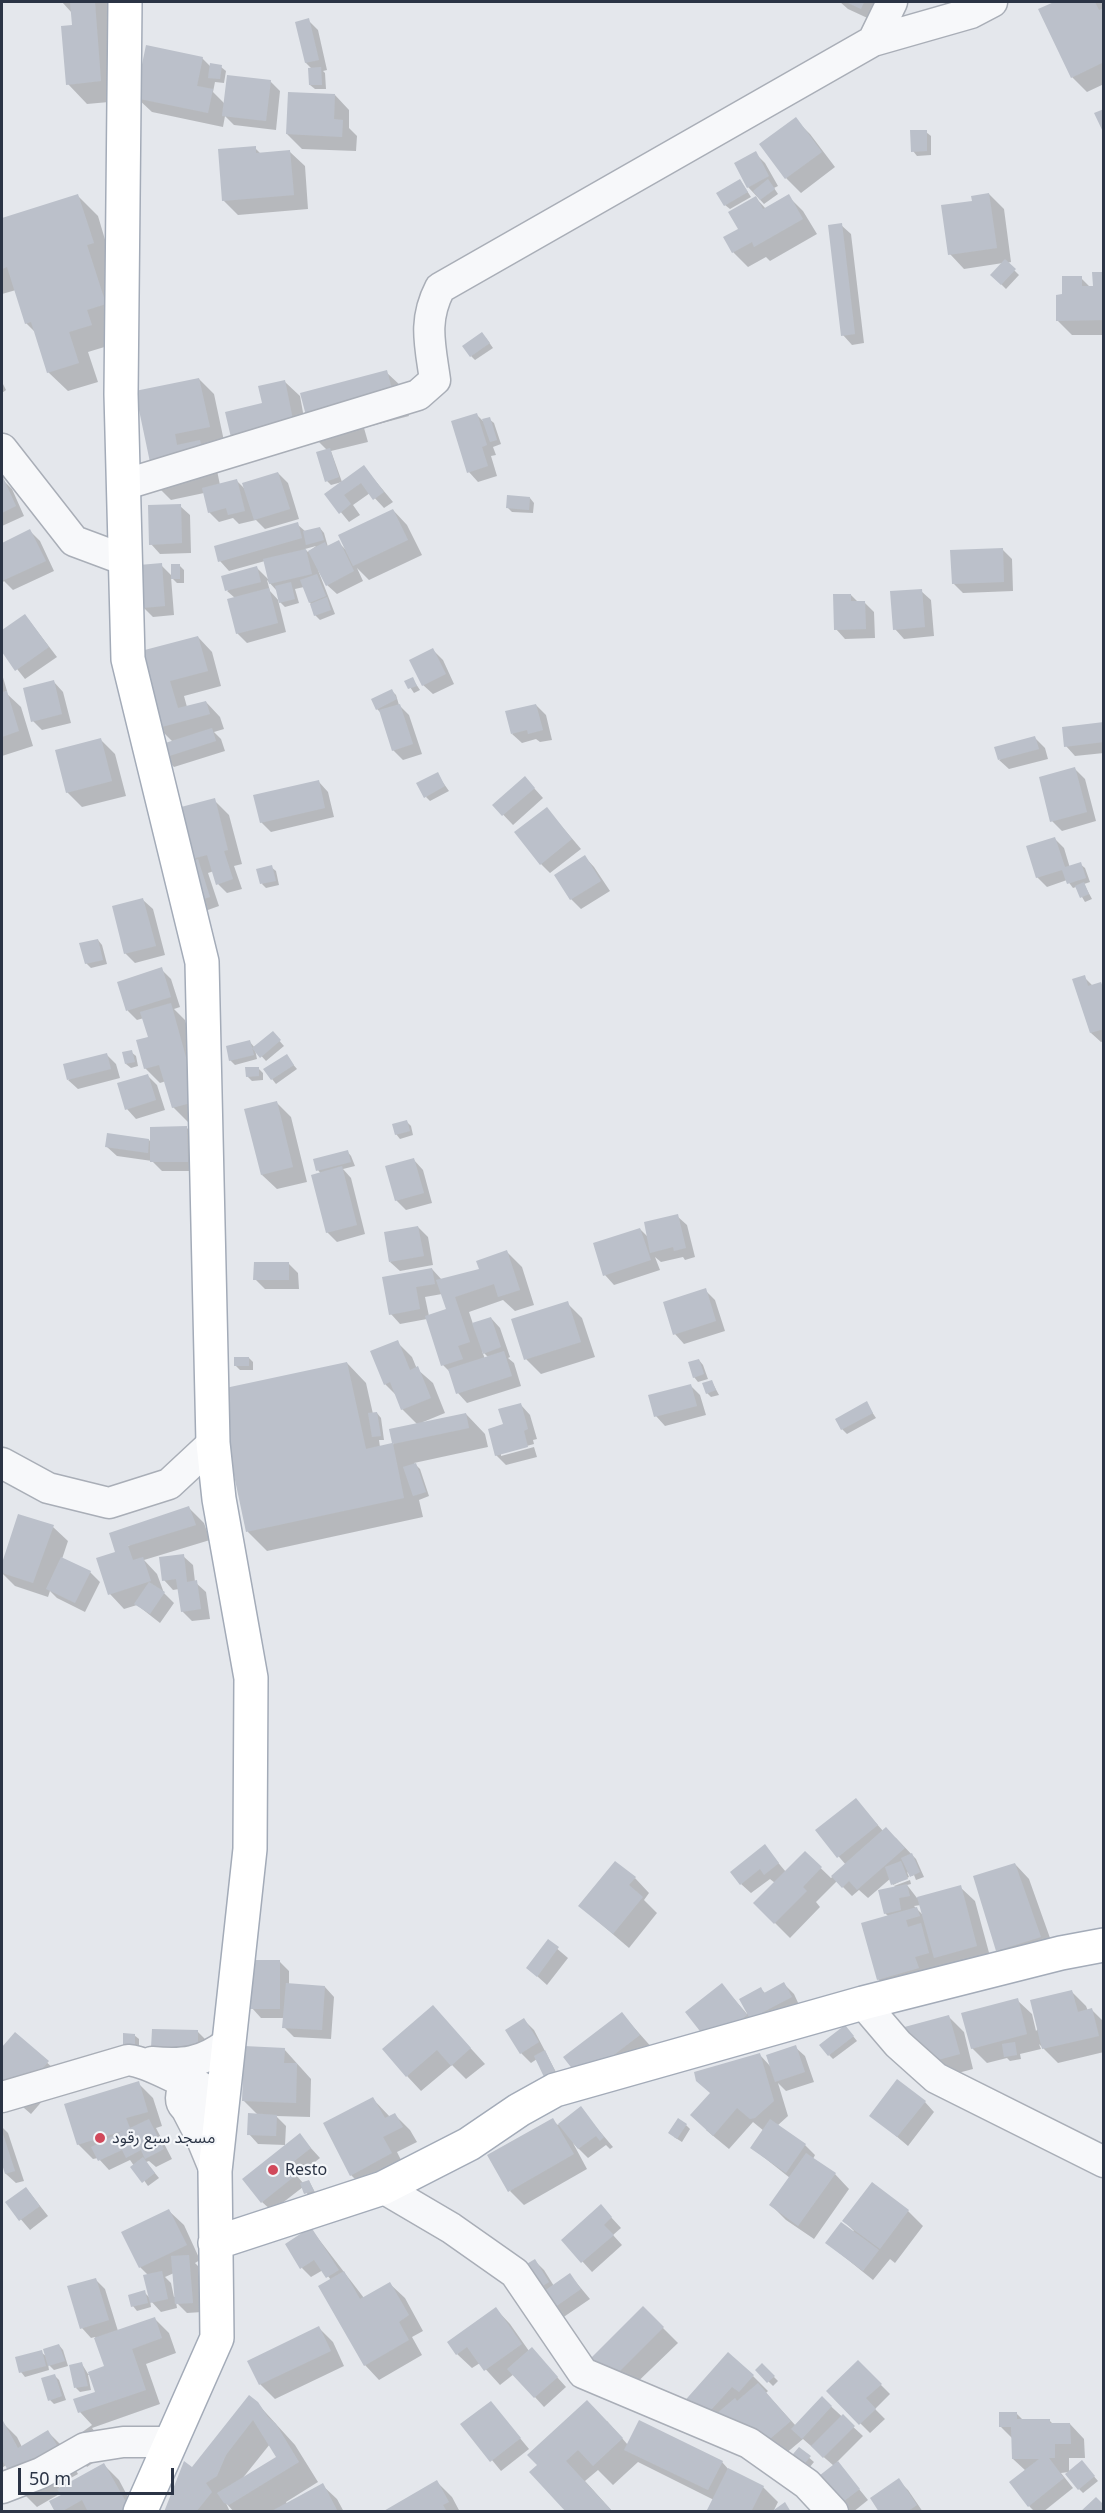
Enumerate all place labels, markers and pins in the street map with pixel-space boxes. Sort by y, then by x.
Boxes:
place label: مسجد سبع رقود [112,2128,215,2148]
marker: مسجد سبع رقود [93,2131,107,2145]
place label: Resto [285,2160,327,2180]
marker: Resto [266,2163,280,2177]

